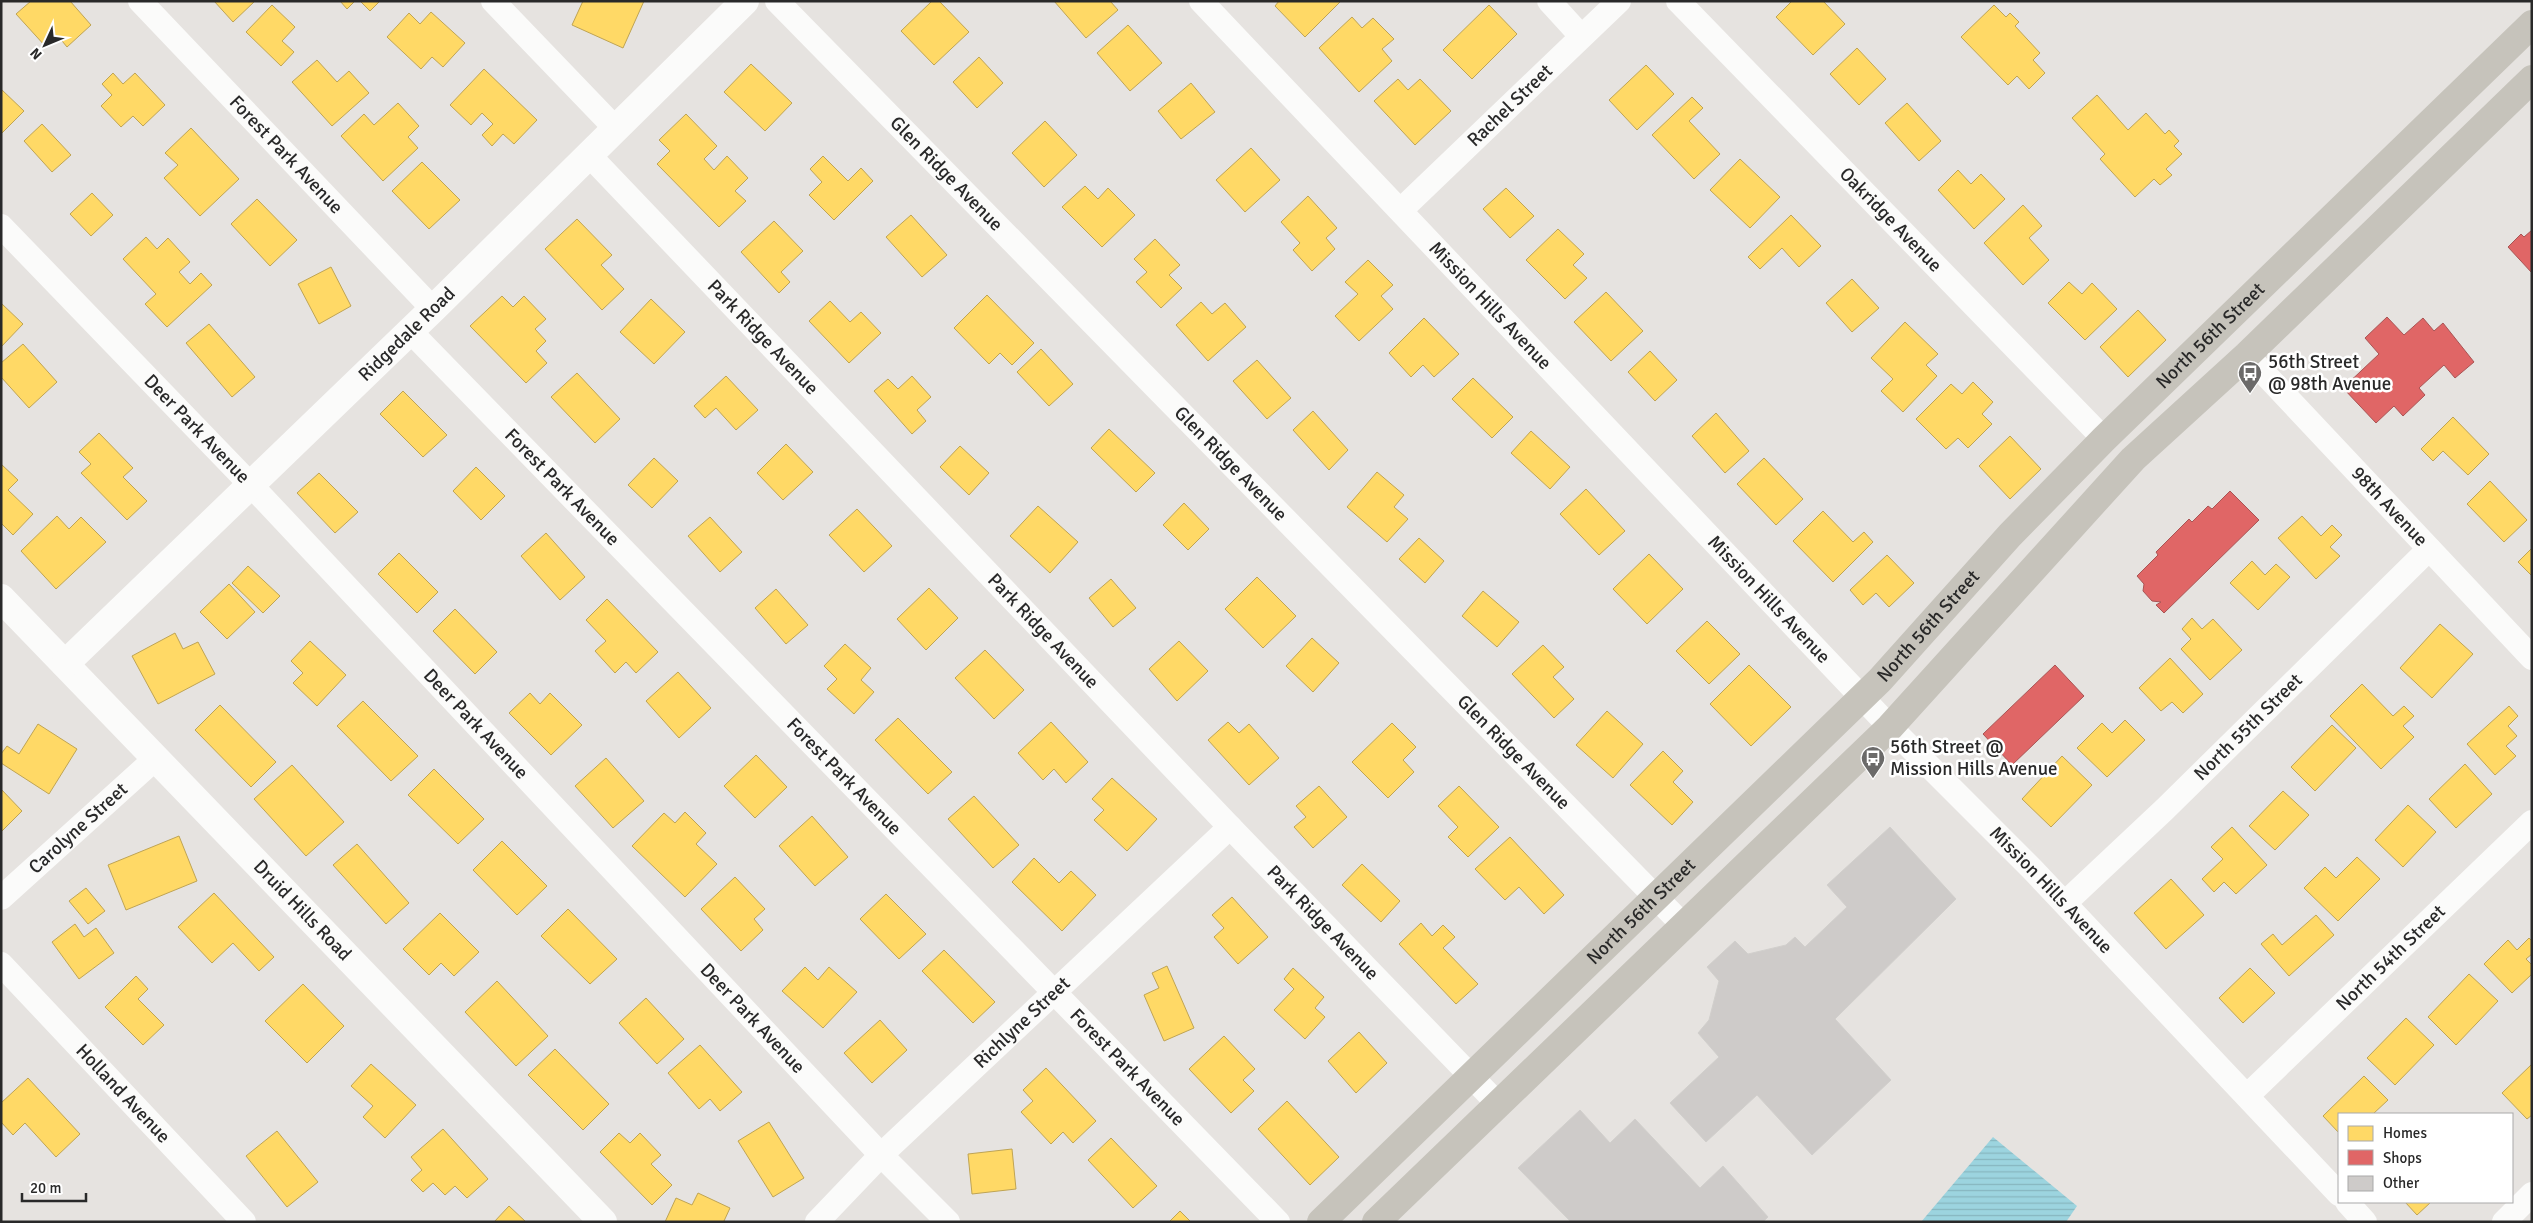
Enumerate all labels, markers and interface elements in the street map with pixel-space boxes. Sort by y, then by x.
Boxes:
north arrow [20,20,70,70]
text: N [27,44,46,63]
street label: Rachel Street [1462,59,1558,152]
street label: Forest Park Avenue [224,90,348,219]
street label: Glen Ridge Avenue [885,111,1008,236]
street label: Oakridge Avenue [1834,162,1947,277]
street label: Mission Hills Avenue [1424,237,1557,375]
street label: Park Ridge Avenue [702,275,824,400]
street label: North 56th Street [2151,277,2270,394]
street label: Ridgedale Road [353,282,460,387]
place label: 56th Street @ 98th Avenue [2268,350,2391,396]
bus stop icon: 56th Street @ 98th Avenue [2237,360,2263,394]
street label: Deer Park Avenue [139,369,255,489]
street label: Glen Ridge Avenue [1169,401,1292,526]
street label: Forest Park Avenue [500,423,625,551]
street label: 98th Avenue [2346,461,2433,552]
street label: Mission Hills Avenue [1702,530,1835,669]
street label: North 56th Street [1872,565,1985,687]
street label: Park Ridge Avenue [982,568,1104,694]
street label: Deer Park Avenue [418,664,533,784]
street label: North 55th Street [2189,668,2308,786]
street label: Glen Ridge Avenue [1452,690,1575,815]
street label: Forest Park Avenue [781,713,907,840]
place label: 56th Street @ Mission Hills Avenue [1890,735,2058,781]
bus stop icon: 56th Street @ Mission Hills Avenue [1860,745,1886,779]
street label: Carolyne Street [24,777,133,879]
street label: Mission Hills Avenue [1984,821,2118,959]
street label: North 56th Street [1582,853,1701,970]
street label: Druid Hills Road [248,855,357,966]
street label: Park Ridge Avenue [1262,860,1384,985]
street label: North 54th Street [2331,899,2451,1016]
street label: Deer Park Avenue [695,958,810,1079]
street label: Richlyne Street [969,971,1075,1074]
street label: Forest Park Avenue [1065,1004,1190,1131]
street label: Holland Avenue [71,1039,175,1148]
legend [2338,1113,2513,1203]
text: Homes [2383,1124,2427,1142]
text: Shops [2383,1149,2422,1167]
scale bar [22,1170,86,1202]
text: Other [2383,1174,2420,1192]
text: 20 m [30,1179,61,1197]

